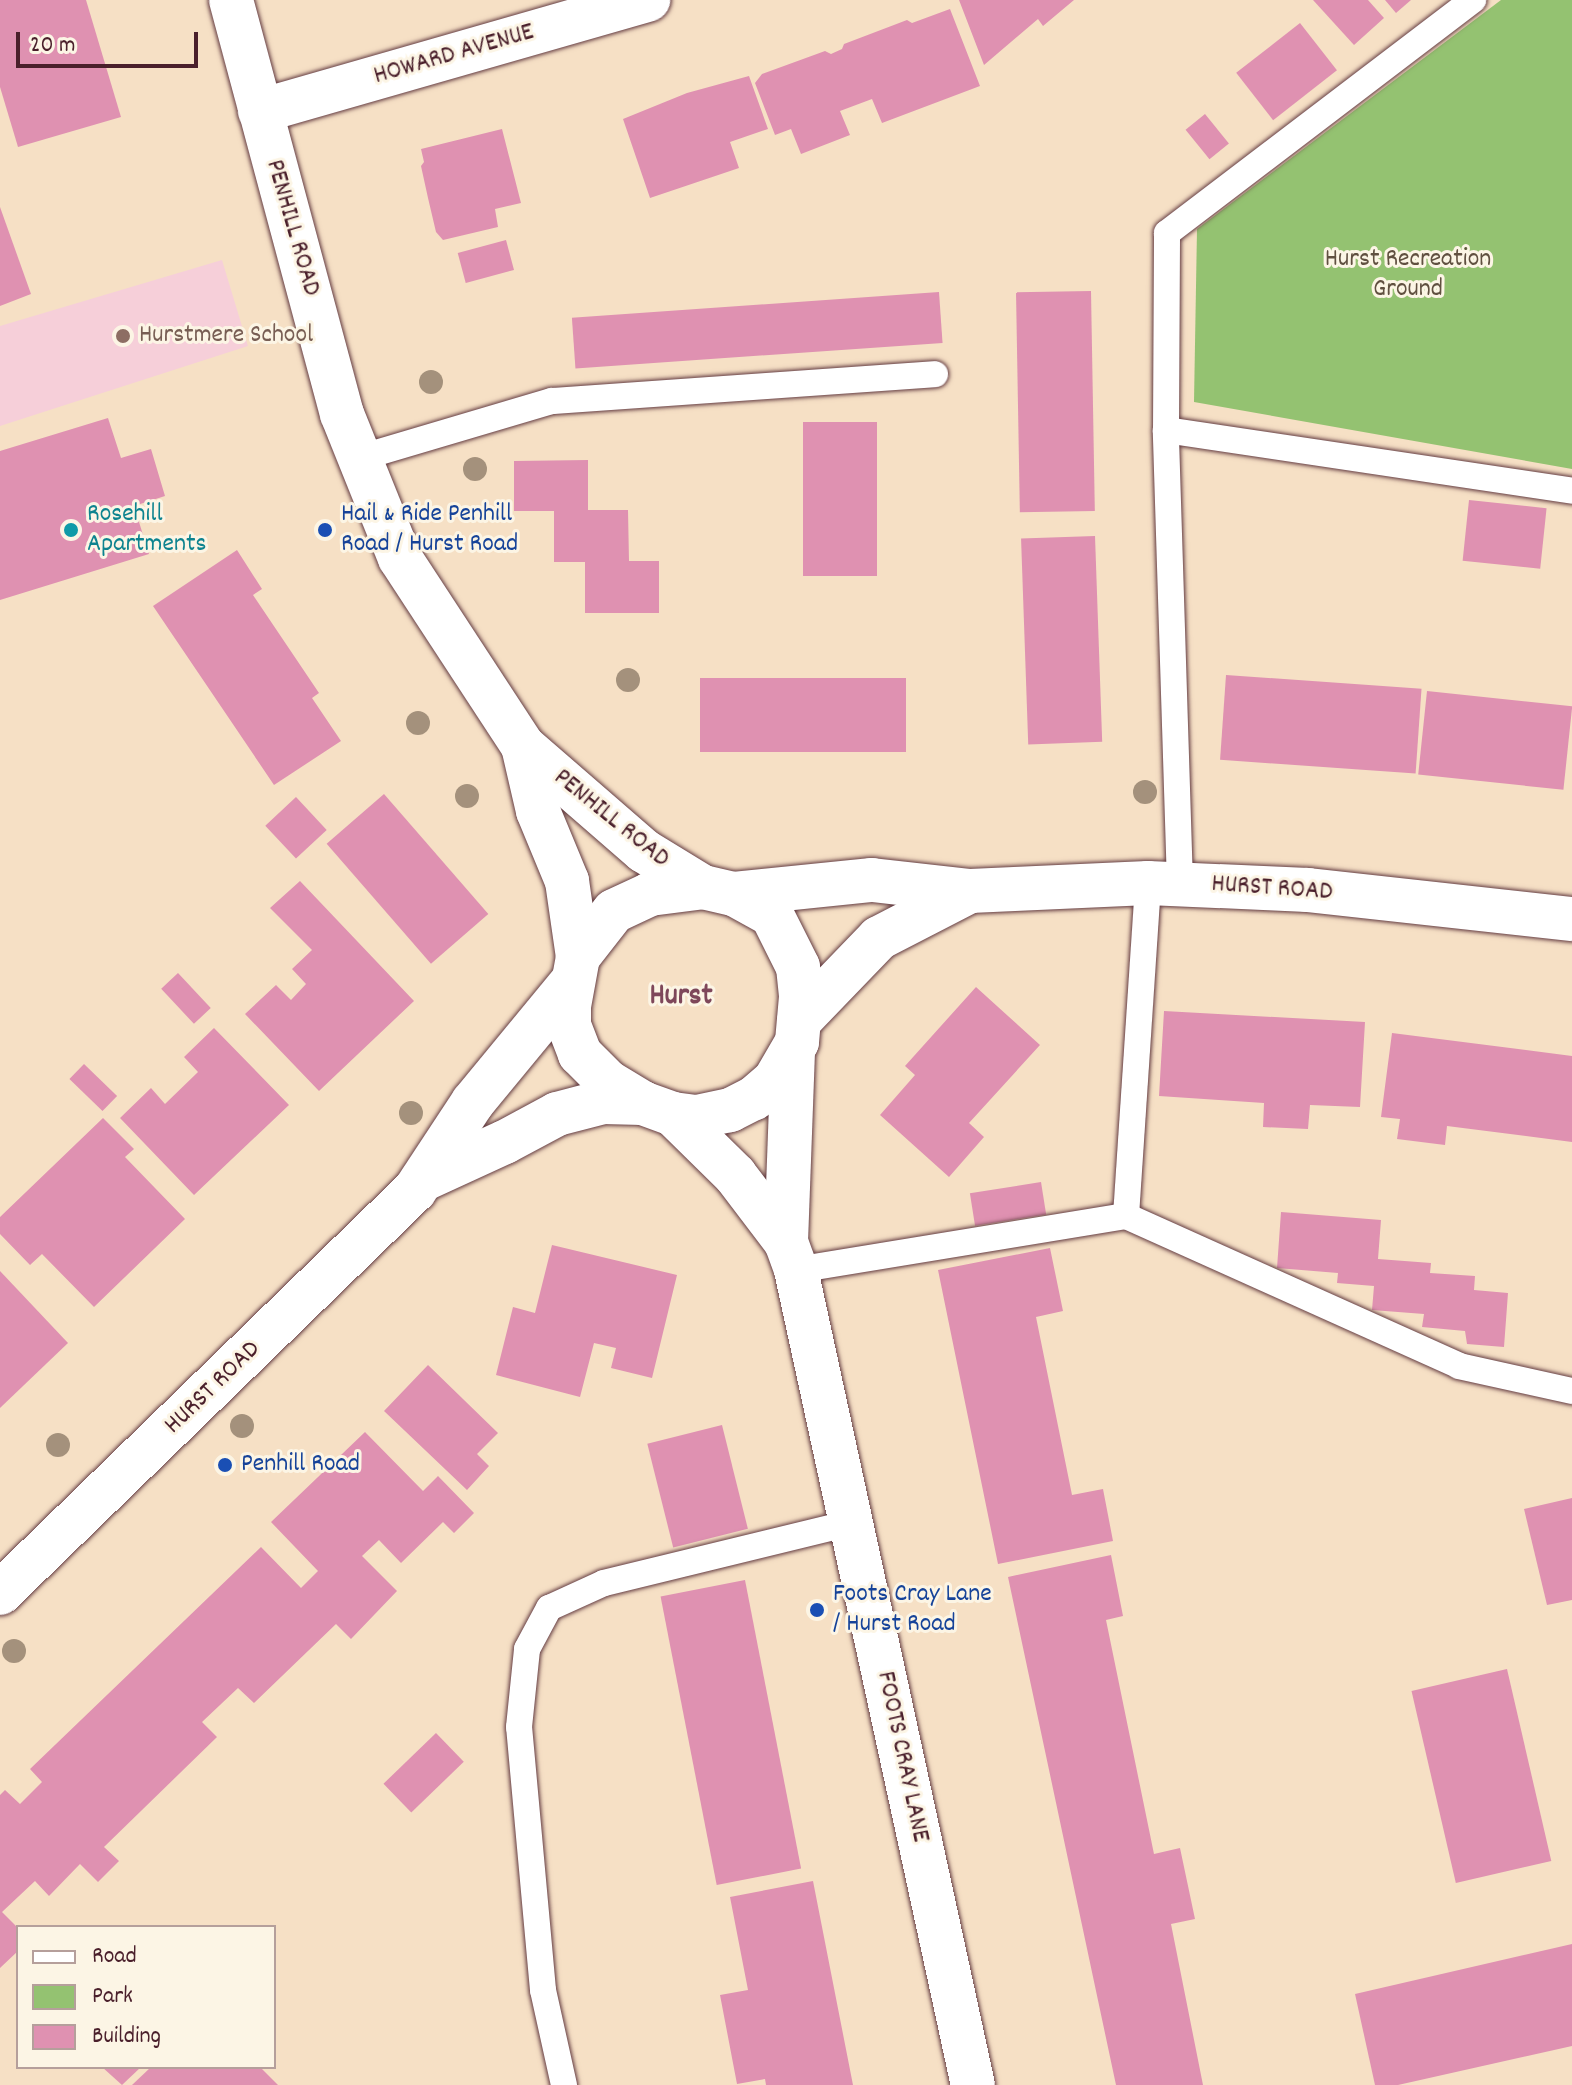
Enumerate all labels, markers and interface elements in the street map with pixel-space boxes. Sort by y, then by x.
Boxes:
scale bar [20,16,202,66]
street label: HOWARD AVENUE [370,17,538,93]
text: 20 m [30,29,76,63]
street label: PENHILL ROAD [258,156,326,300]
park label: Hurst Recreation Ground [1325,244,1491,306]
place label: Hurstmere School [139,320,313,352]
marker: Hurstmere School [114,327,132,345]
place label: Rosehill Apartments [87,499,206,560]
place label: Hail & Ride Penhill Road / Hurst Road [341,499,518,560]
marker: Rosehill Apartments [62,521,80,539]
marker: Hail & Ride Penhill Road / Hurst Road [316,521,334,539]
street label: PENHILL ROAD [547,763,675,875]
street label: HURST ROAD [1210,869,1334,909]
district label: Hurst [649,980,713,1016]
street label: HURST ROAD [158,1335,268,1441]
place label: Penhill Road [241,1449,360,1481]
marker: Penhill Road [216,1456,234,1474]
place label: Foots Cray Lane / Hurst Road [833,1579,992,1640]
marker: Foots Cray Lane / Hurst Road [808,1601,826,1619]
street label: FOOTS CRAY LANE [869,1669,935,1845]
legend [16,1925,276,2069]
text: Road [92,1940,137,1974]
text: Park [92,1980,133,2014]
text: Building [92,2020,161,2054]

